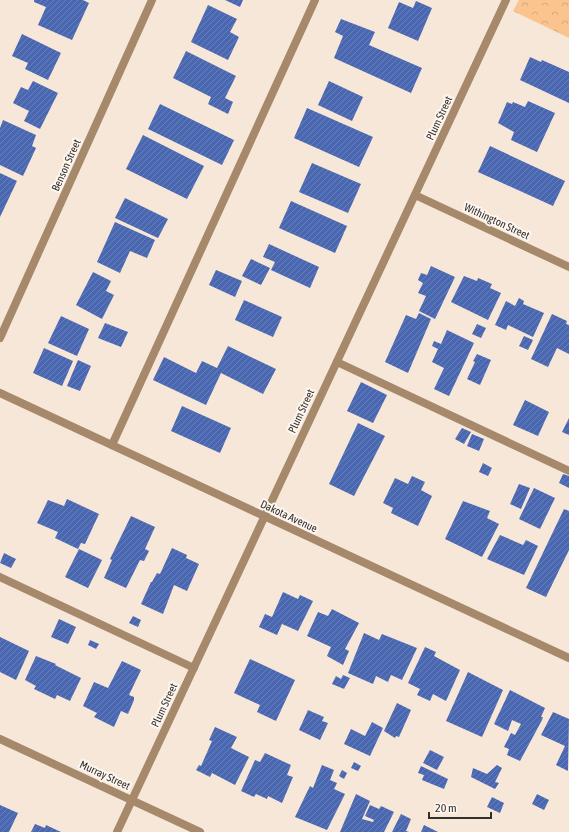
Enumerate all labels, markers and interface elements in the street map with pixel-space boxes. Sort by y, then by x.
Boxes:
street label: Plum Street [424,94,454,142]
street label: Benson Street [49,137,83,193]
street label: Withington Street [462,201,532,241]
street label: Plum Street [286,387,316,435]
street label: Dakota Avenue [259,498,319,534]
street label: Plum Street [149,681,179,729]
street label: Murray Street [78,758,132,792]
scale bar [429,794,491,820]
text: 20 m [435,801,457,815]

